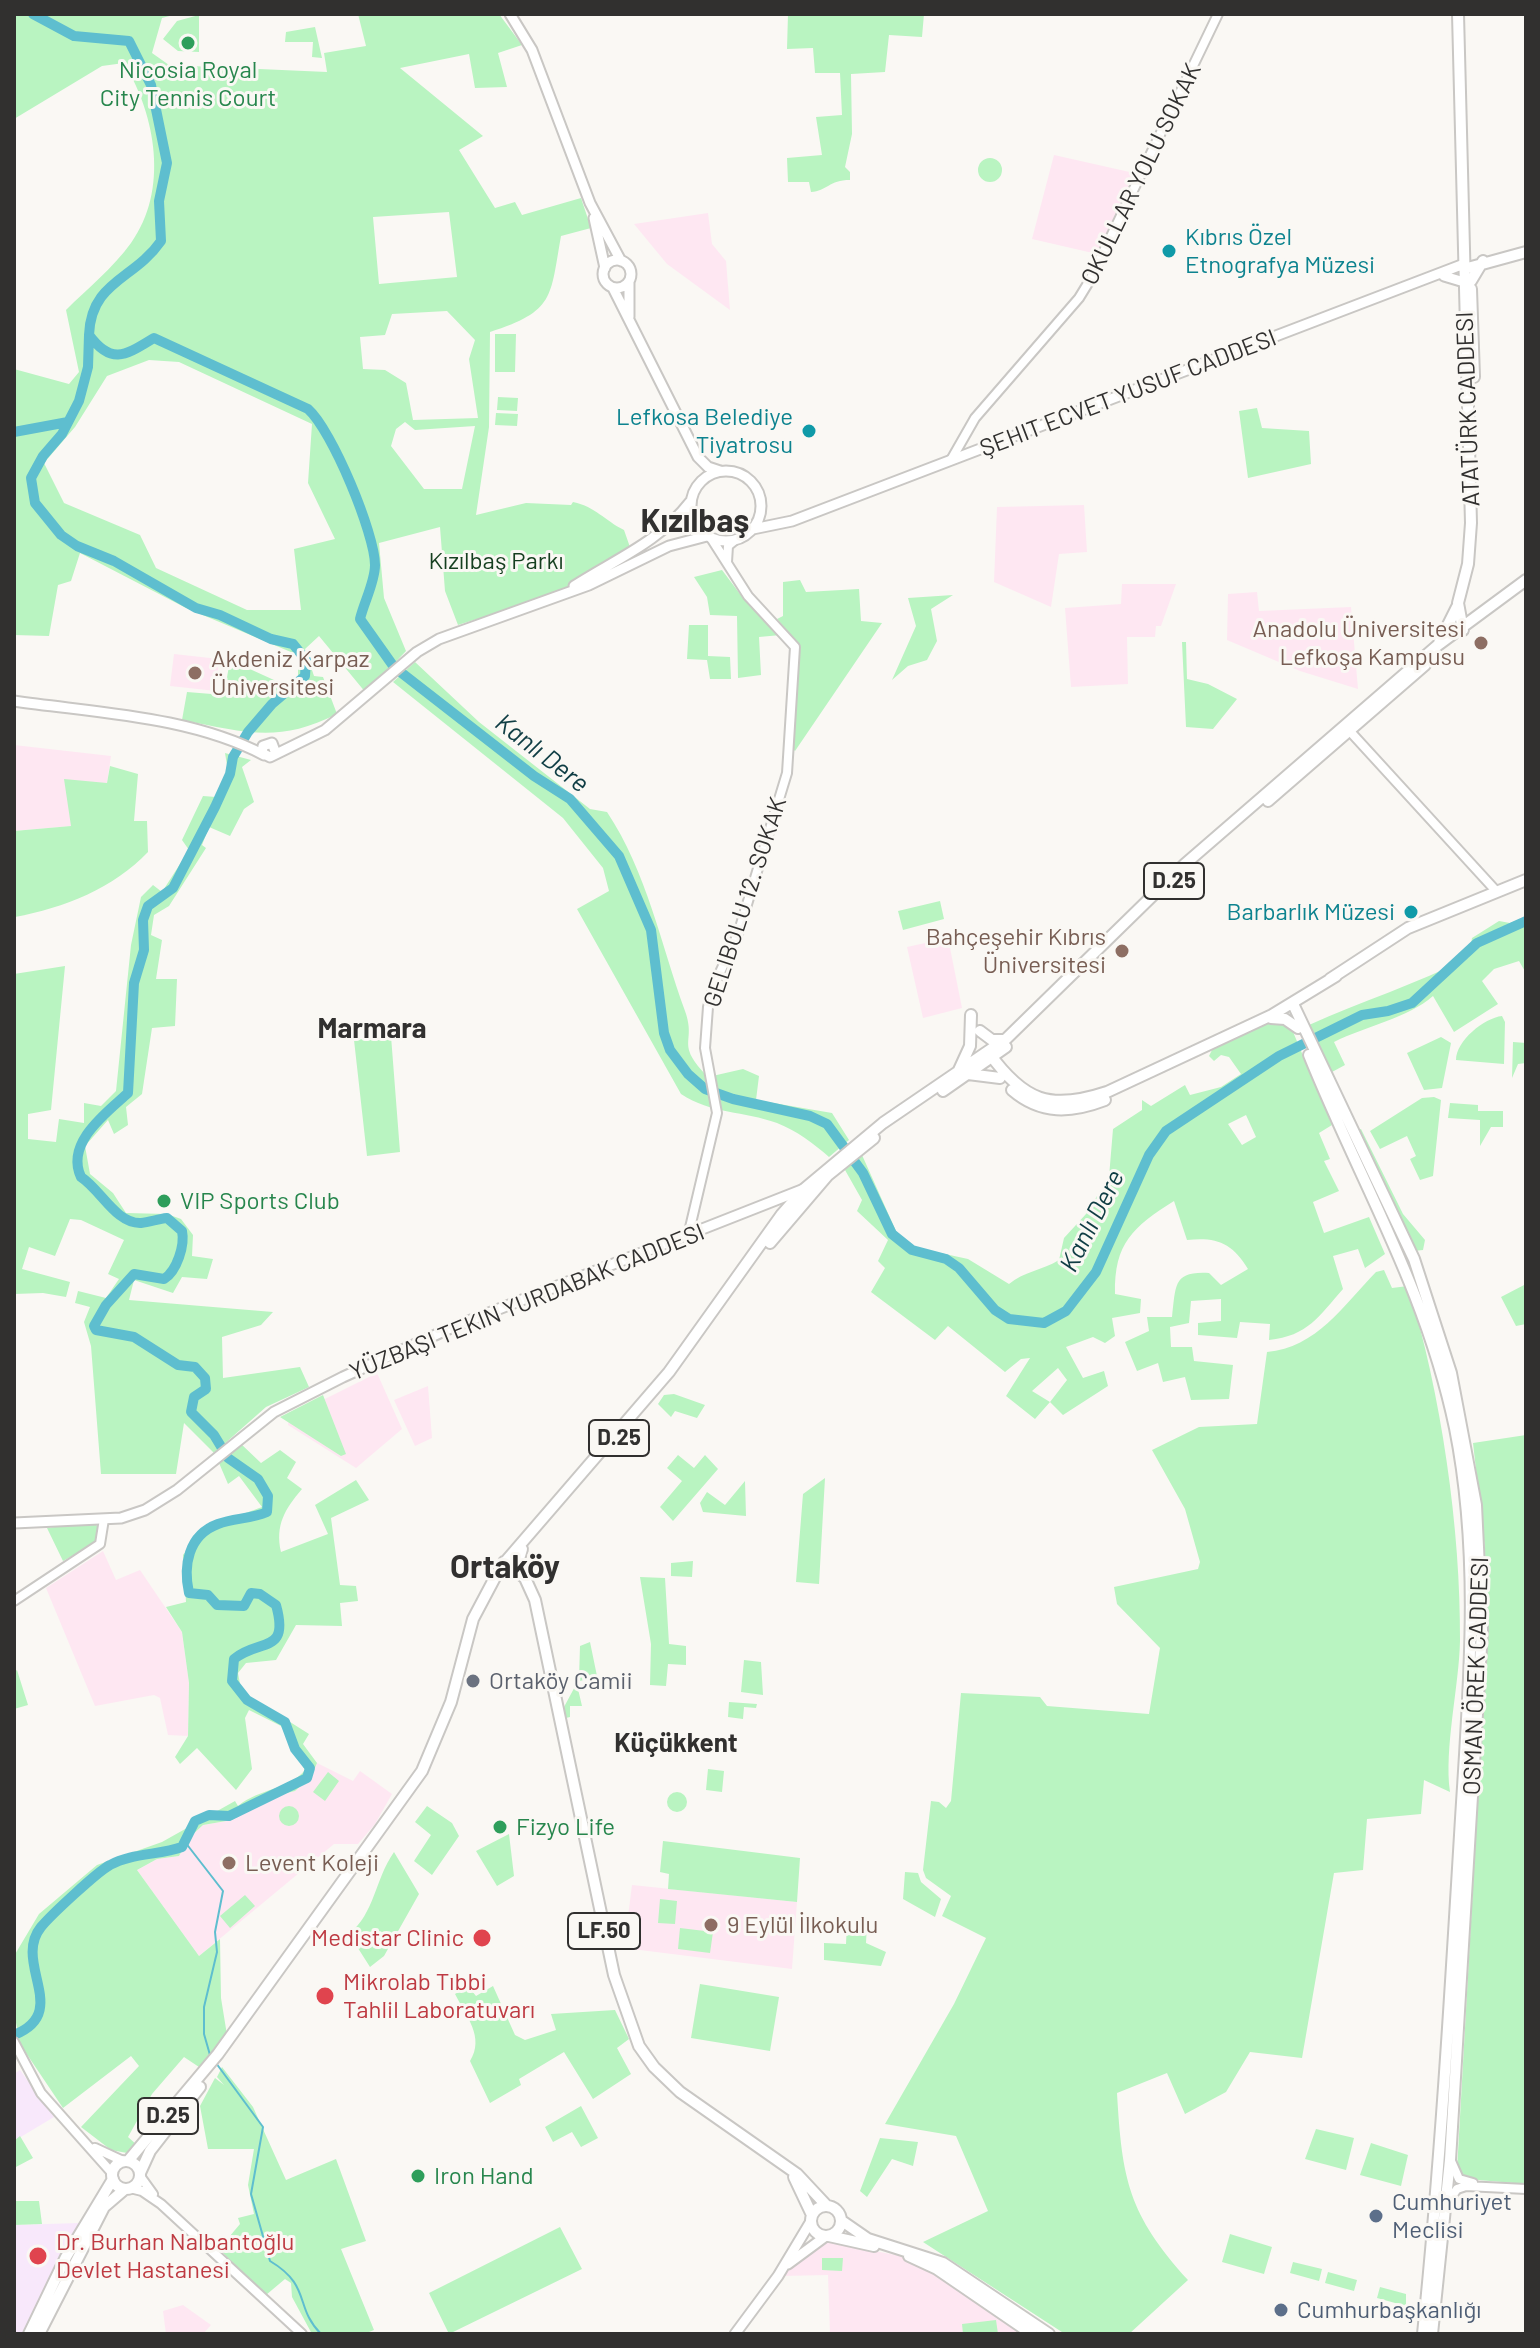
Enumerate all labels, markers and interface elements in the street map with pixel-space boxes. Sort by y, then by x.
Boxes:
marker: Nicosia Royal City Tennis Court [179,34,197,52]
place label: Nicosia Royal City Tennis Court [100,56,276,112]
street label: OKULLAR YOLU SOKAK [1075,59,1207,289]
place label: Kıbrıs Özel Etnografya Müzesi [1185,223,1375,279]
marker: Kıbrıs Özel Etnografya Müzesi [1160,242,1178,260]
street label: ATATÜRK CADDESI [1450,311,1486,507]
street label: ŞEHIT ECVET YUSUF CADDESI [976,323,1280,463]
place label: Lefkosa Belediye Tiyatrosu [616,403,793,459]
marker: Lefkosa Belediye Tiyatrosu [800,422,818,440]
district label: Kızılbaş [641,502,749,540]
park label: Kızılbaş Parkı [428,547,564,575]
place label: Anadolu Üniversitesi Lefkoşa Kampusu [1253,615,1465,671]
marker: Anadolu Üniversitesi Lefkoşa Kampusu [1472,634,1490,652]
place label: Akdeniz Karpaz Üniversitesi [211,645,369,701]
marker: Akdeniz Karpaz Üniversitesi [186,664,204,682]
water label: Kanlı Dere [489,707,595,799]
street label: GELIBOLU 12. SOKAK [697,793,793,1011]
road number: D.25 [1144,863,1204,899]
place label: Barbarlık Müzesi [1227,898,1395,926]
marker: Barbarlık Müzesi [1402,903,1420,921]
place label: Bahçeşehir Kıbrıs Üniversitesi [926,923,1106,979]
marker: Bahçeşehir Kıbrıs Üniversitesi [1113,942,1131,960]
district label: Marmara [317,1012,427,1046]
water label: Kanlı Dere [1053,1165,1131,1277]
place label: VIP Sports Club [180,1187,340,1215]
marker: VIP Sports Club [155,1192,173,1210]
street label: YÜZBAŞI TEKIN YURDABAK CADDESI [345,1217,709,1387]
road number: D.25 [589,1420,649,1456]
district label: Ortaköy [450,1548,560,1586]
street label: OSMAN ÖREK CADDESI [1457,1556,1495,1796]
place label: Ortaköy Camii [489,1667,633,1695]
marker: Ortaköy Camii [464,1672,482,1690]
district label: Küçükkent [614,1727,738,1759]
place label: Fizyo Life [516,1813,615,1841]
marker: Fizyo Life [491,1818,509,1836]
place label: Levent Koleji [245,1849,379,1877]
marker: Levent Koleji [220,1854,238,1872]
place label: 9 Eylül İlkokulu [727,1911,878,1939]
road number: LF.50 [568,1913,640,1949]
marker: 9 Eylül İlkokulu [702,1916,720,1934]
place label: Medistar Clinic [311,1924,464,1952]
marker: Medistar Clinic [471,1927,493,1949]
place label: Mikrolab Tıbbi Tahlil Laboratuvarı [343,1968,535,2024]
marker: Mikrolab Tıbbi Tahlil Laboratuvarı [314,1985,336,2007]
road number: D.25 [138,2098,198,2134]
place label: Iron Hand [434,2162,533,2190]
marker: Iron Hand [409,2167,427,2185]
place label: Cumhuriyet Meclisi [1392,2188,1512,2244]
marker: Cumhuriyet Meclisi [1367,2207,1385,2225]
place label: Dr. Burhan Nalbantoğlu Devlet Hastanesi [56,2228,294,2284]
marker: Dr. Burhan Nalbantoğlu Devlet Hastanesi [27,2245,49,2267]
place label: Cumhurbaşkanlığı [1297,2296,1481,2324]
marker: Cumhurbaşkanlığı [1272,2301,1290,2319]

